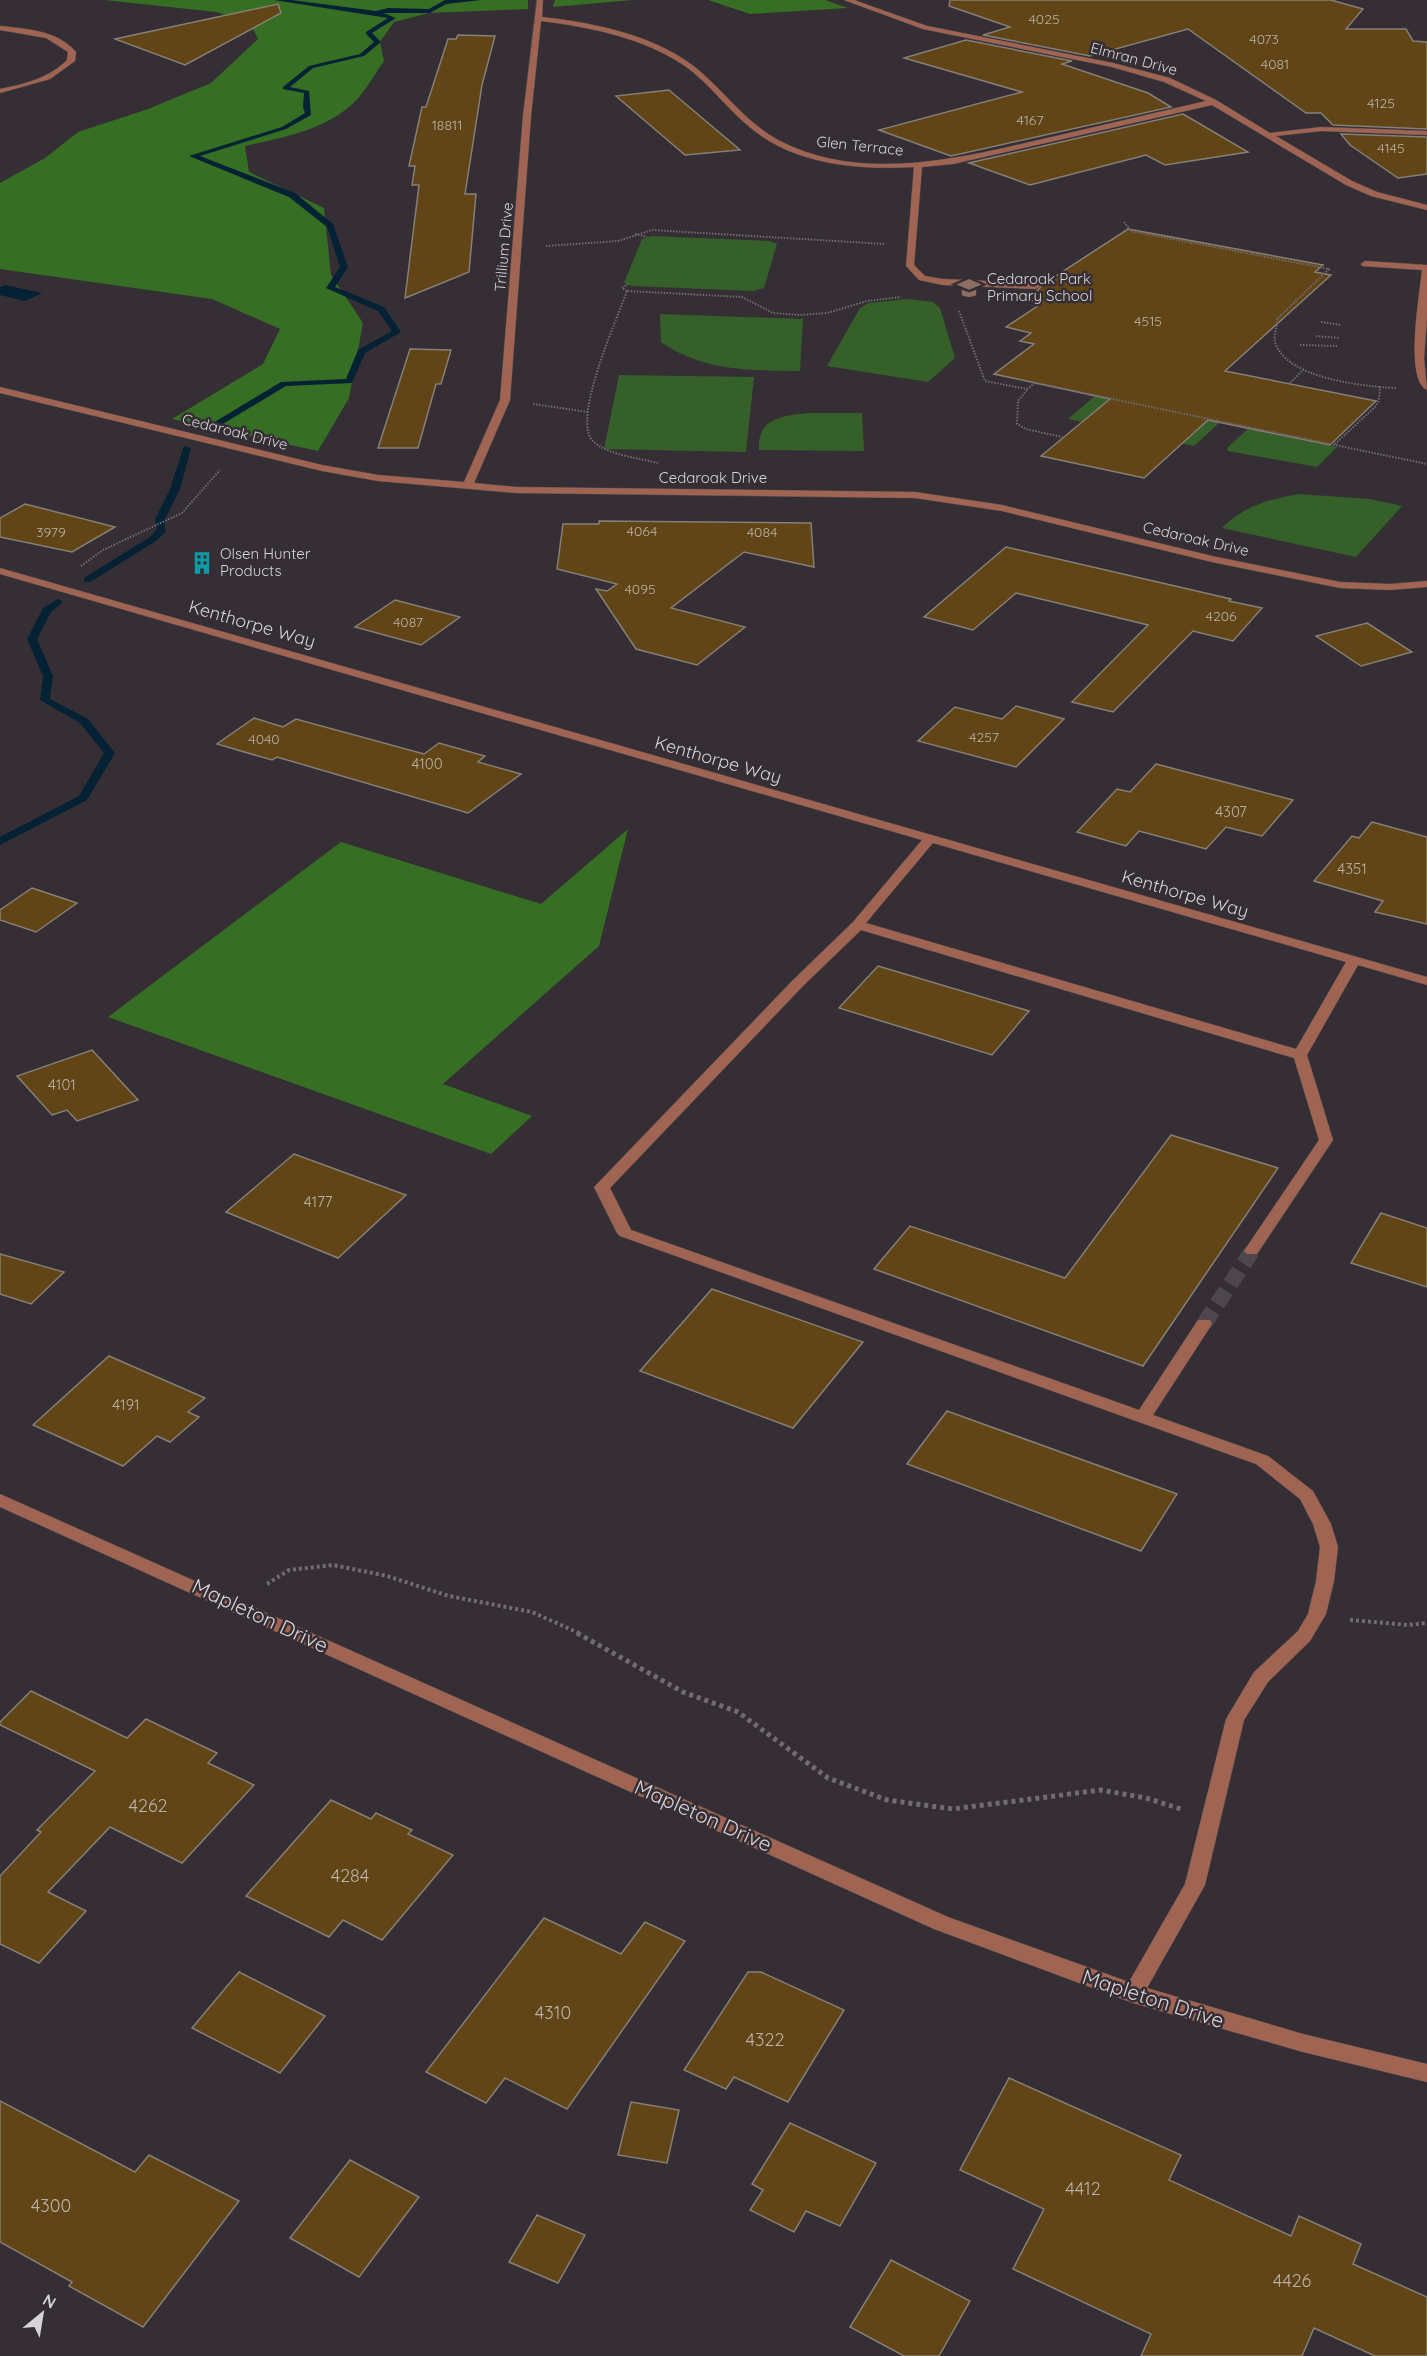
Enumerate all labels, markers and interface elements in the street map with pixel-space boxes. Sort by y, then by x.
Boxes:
house number: 4025 [1028,10,1060,28]
house number: 4073 [1249,30,1279,48]
street label: Elmran Drive [1089,38,1180,79]
house number: 4081 [1261,55,1289,73]
house number: 4125 [1367,94,1395,112]
house number: 4167 [1016,111,1044,129]
house number: 18811 [432,116,462,134]
street label: Glen Terrace [816,131,905,160]
house number: 4145 [1377,139,1405,157]
street label: Trillium Drive [490,201,517,292]
place label: Cedaroak Park Primary School [987,269,1092,305]
school or university icon: Cedaroak Park Primary School [956,275,982,301]
house number: 4515 [1134,312,1162,330]
street label: Cedaroak Drive [180,409,290,454]
street label: Cedaroak Drive [659,468,767,487]
street label: Cedaroak Drive [1141,517,1251,560]
house number: 4064 [627,522,657,540]
house number: 3979 [36,523,66,541]
house number: 4084 [747,523,777,541]
place label: Olsen Hunter Products [220,544,311,580]
building icon: Olsen Hunter Products [189,550,215,576]
house number: 4095 [624,580,656,598]
street label: Kenthorpe Way [186,594,318,653]
house number: 4206 [1206,607,1237,625]
house number: 4087 [393,613,423,631]
house number: 4257 [969,728,999,746]
house number: 4040 [248,730,280,748]
street label: Kenthorpe Way [652,730,784,789]
house number: 4100 [411,754,443,773]
house number: 4307 [1215,802,1247,821]
house number: 4351 [1337,859,1367,878]
street label: Kenthorpe Way [1119,864,1251,923]
house number: 4101 [48,1075,76,1094]
house number: 4177 [304,1192,333,1211]
house number: 4191 [112,1395,140,1414]
street label: Mapleton Drive [188,1572,333,1658]
street label: Mapleton Drive [631,1773,776,1857]
house number: 4262 [128,1794,168,1817]
house number: 4284 [331,1864,369,1887]
street label: Mapleton Drive [1079,1963,1227,2033]
house number: 4310 [535,2001,571,2024]
house number: 4322 [746,2028,784,2051]
house number: 4412 [1065,2177,1101,2200]
house number: 4300 [31,2194,71,2217]
house number: 4426 [1273,2269,1312,2292]
north arrow [12,2284,72,2344]
text: N [39,2289,60,2313]

